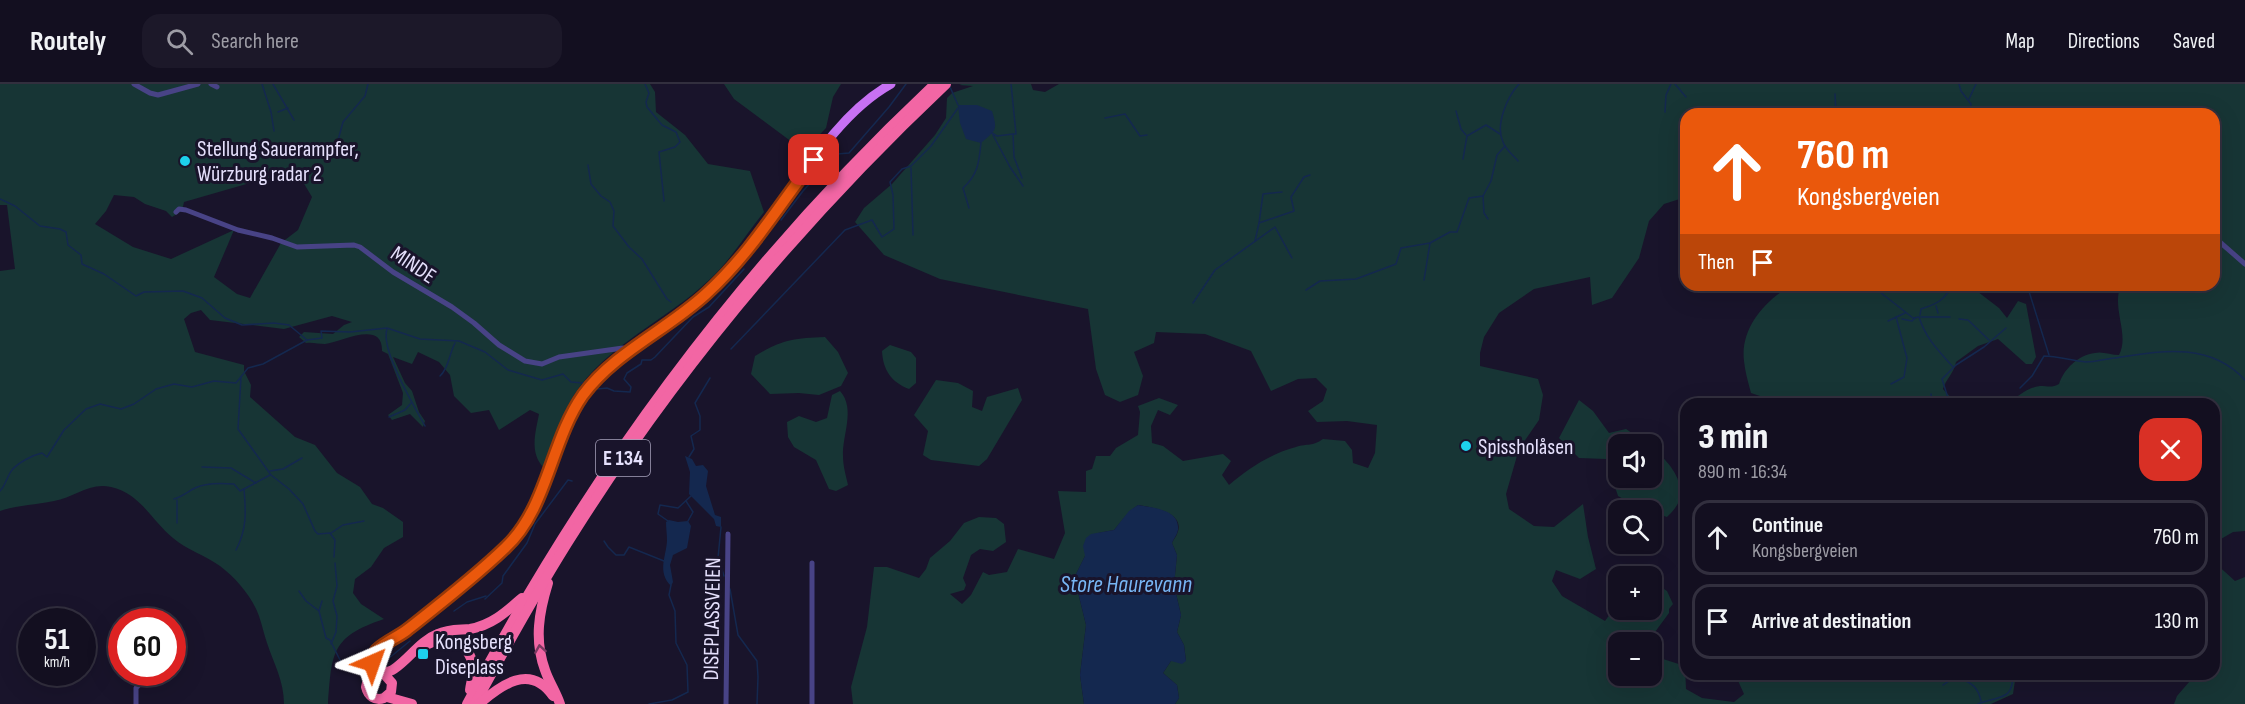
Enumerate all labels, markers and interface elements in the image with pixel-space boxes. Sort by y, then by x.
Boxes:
search box [142,14,562,68]
text: Routely [30,25,106,58]
icon: search [163,25,196,58]
text: Search here [211,28,299,55]
text: Map [2005,29,2035,54]
text: Directions [2068,29,2140,54]
text: Saved [2173,29,2215,54]
text: 760 m [1797,130,1889,181]
icon: ahead [1698,132,1776,210]
pin [788,134,839,185]
place label: Stellung Sauerampfer, Würzburg radar 2 [197,136,359,188]
icon: arrive [797,143,830,176]
marker: Stellung Sauerampfer, Würzburg radar 2 [178,154,192,168]
text: Kongsbergveien [1797,181,1940,213]
street label: MINDE [385,240,441,290]
icon: arrive [1746,246,1779,279]
text: Then [1698,249,1734,276]
text: 3 min [1698,416,1768,459]
button: close [2139,418,2202,481]
place label: Spissholåsen [1478,434,1573,461]
map controls [1608,434,1662,686]
button: sound [1608,434,1662,488]
marker: Spissholåsen [1459,439,1473,453]
road number: E 134 [596,440,650,476]
text: 890 m · 16:34 [1698,460,1787,484]
button: search [1608,500,1662,554]
text: Continue [1752,512,1823,539]
icon: ahead [1701,521,1734,554]
text: 760 m [2153,524,2199,551]
text: Kongsbergveien [1752,539,1858,563]
street label: DISEPLASSVEIEN [698,557,727,681]
button: + [1608,566,1662,620]
water label: Store Haurevann [1060,570,1192,599]
icon: arrive [1701,605,1734,638]
speed limit sign: 60 [108,608,186,686]
text: Arrive at destination [1752,608,1911,635]
text: 130 m [2155,608,2199,635]
text: 51 [45,622,69,658]
place label: Kongsberg Diseplass [435,629,512,681]
position arrow [340,631,404,695]
button: − [1608,632,1662,686]
one-way arrow [535,645,547,654]
marker: Kongsberg Diseplass [416,647,430,661]
text: km/h [44,653,70,672]

